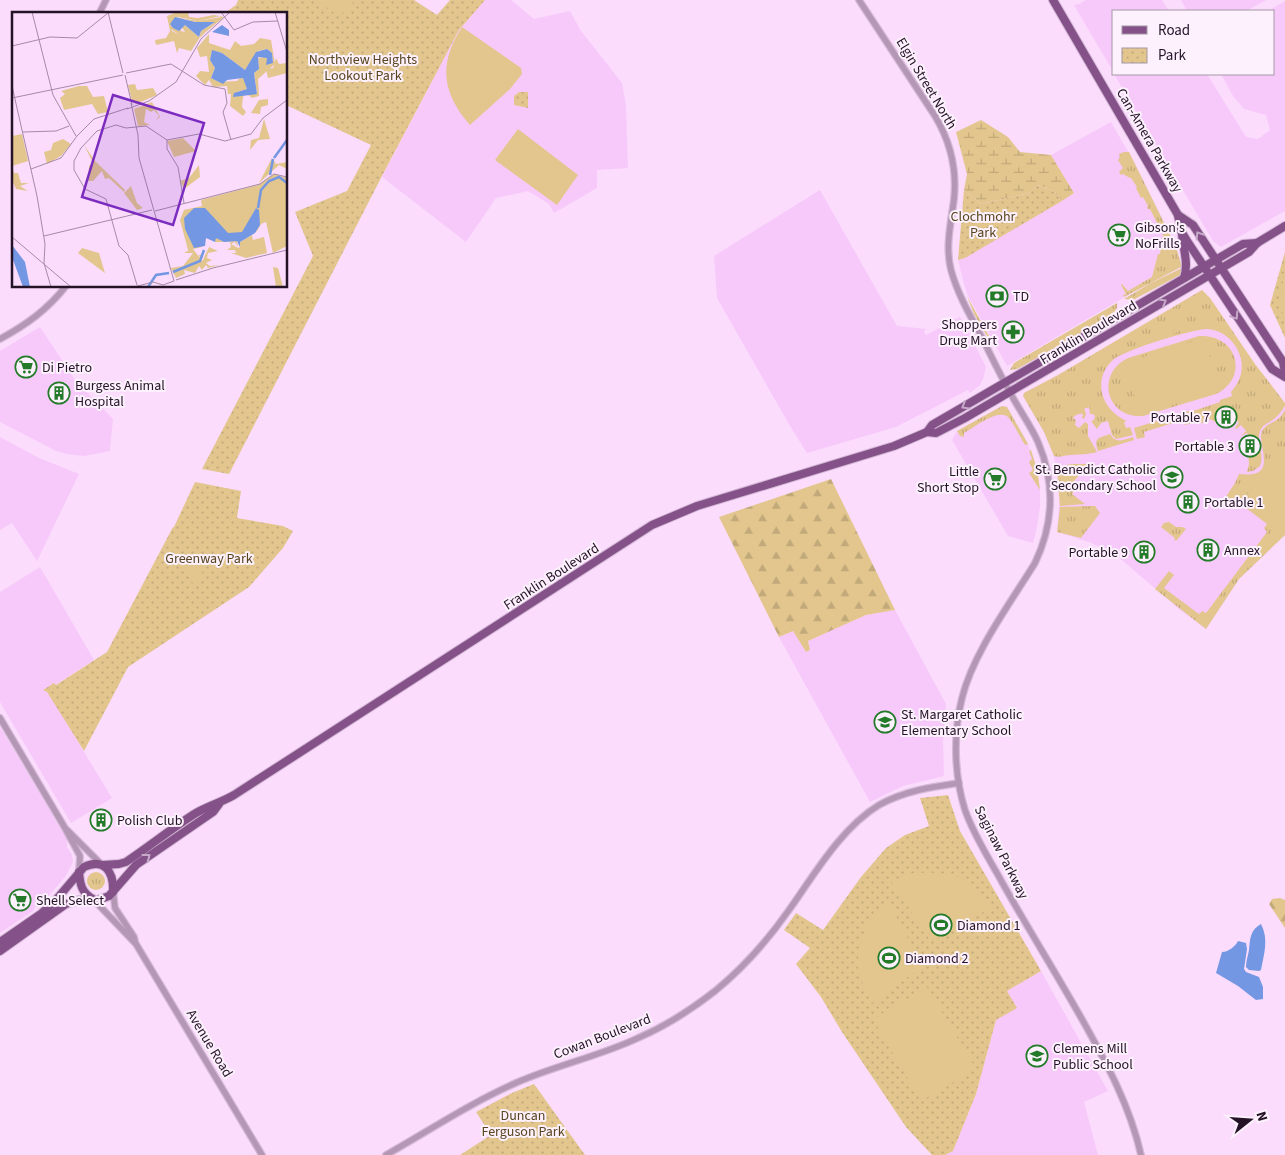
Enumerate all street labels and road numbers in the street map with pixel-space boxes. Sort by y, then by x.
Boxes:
street label: Elgin Street North [891,34,961,133]
street label: Can-Amera Parkway [1111,85,1187,197]
street label: Franklin Boulevard [1036,296,1141,370]
street label: Franklin Boulevard [500,538,603,615]
street label: Saginaw Parkway [969,802,1033,903]
street label: Avenue Road [181,1006,237,1081]
street label: Cowan Boulevard [551,1009,654,1065]

